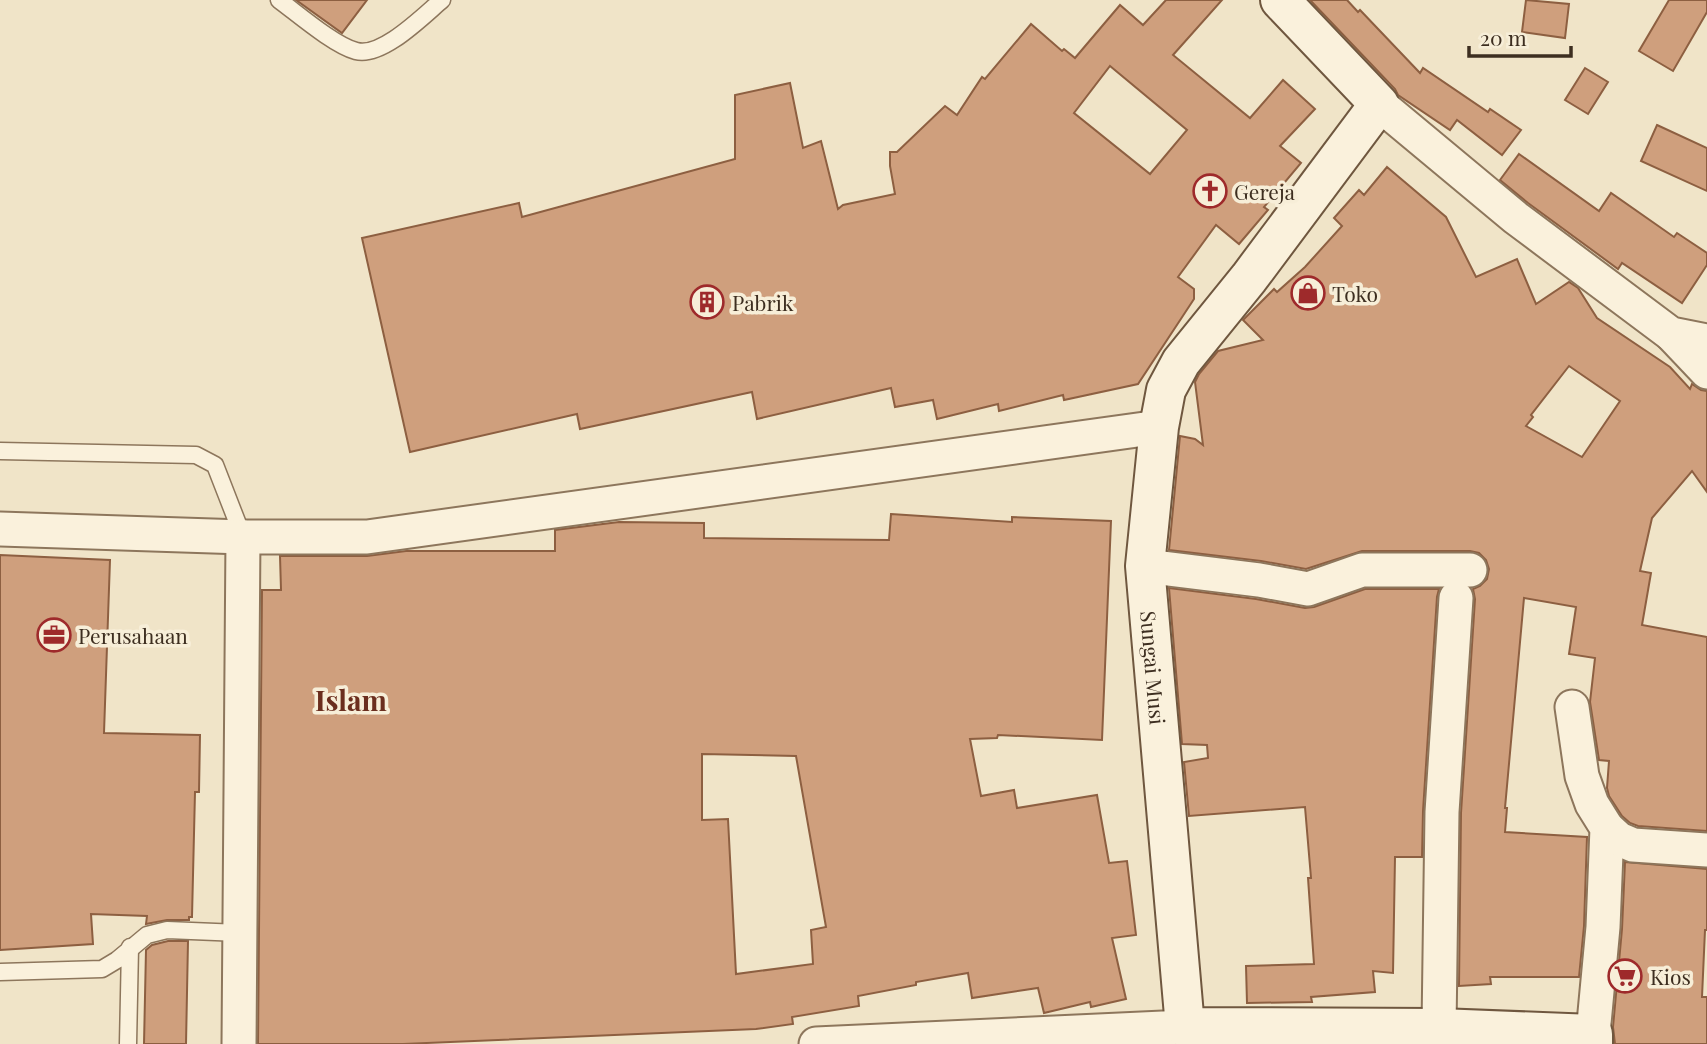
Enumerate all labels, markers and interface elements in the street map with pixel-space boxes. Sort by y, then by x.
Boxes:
scale bar [1469,14,1570,58]
text: 20 m [1480,23,1527,51]
church icon: Gereja [1191,172,1229,210]
place label: Gereja [1234,177,1296,205]
shop icon: Toko [1289,274,1327,312]
place label: Toko [1332,279,1378,307]
building icon: Pabrik [688,283,726,321]
place label: Pabrik [732,288,794,316]
street label: Sungai Musi [1135,609,1173,726]
office icon: Perusahaan [35,616,73,654]
place label: Perusahaan [78,621,188,649]
district label: Islam [315,681,387,718]
supermarket icon: Kios [1606,957,1644,995]
place label: Kios [1650,962,1691,990]

